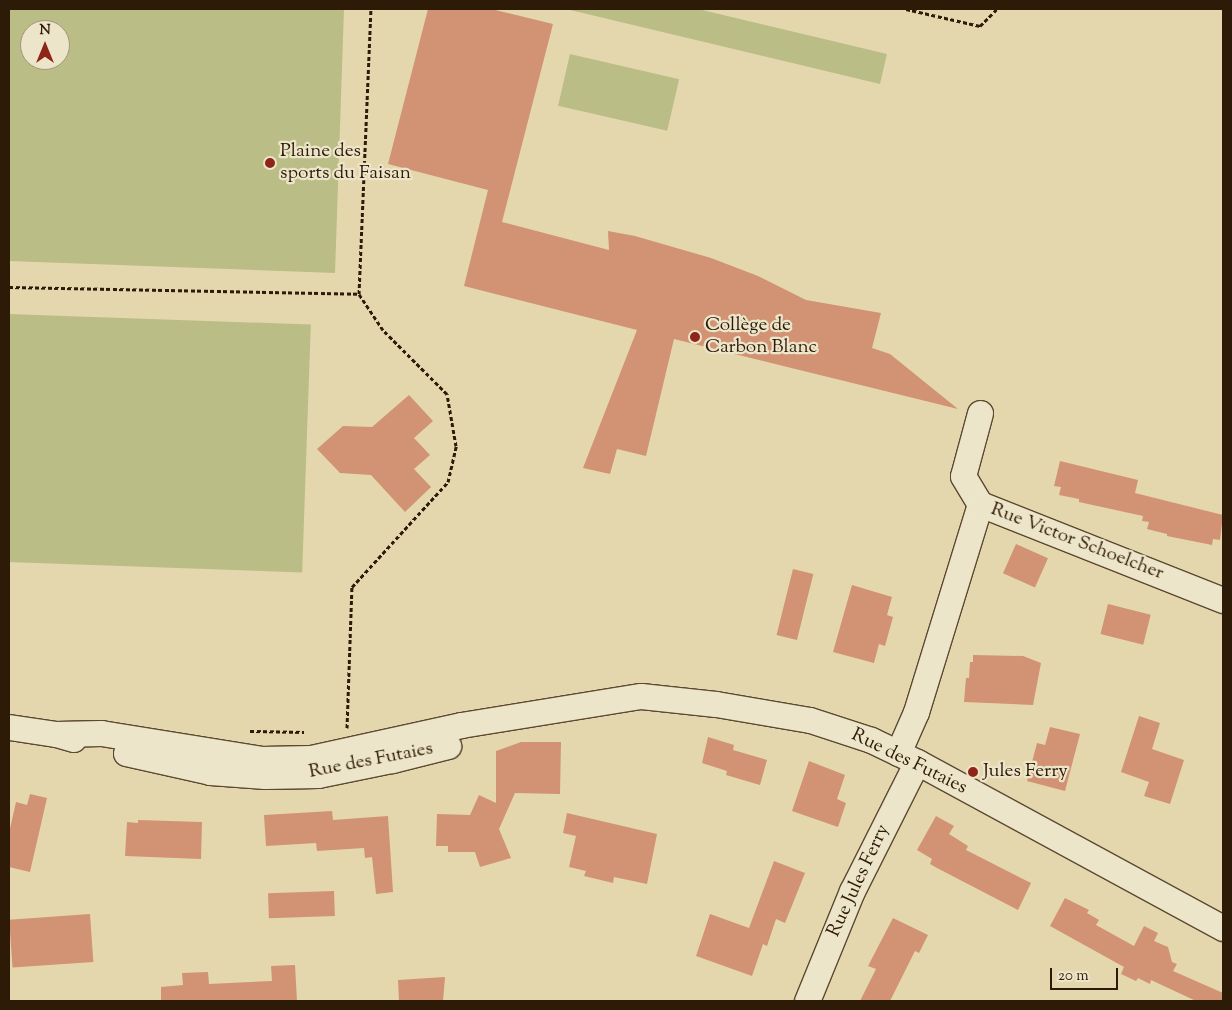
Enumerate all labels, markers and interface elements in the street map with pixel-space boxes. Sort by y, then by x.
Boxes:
north arrow [20,20,70,70]
text: N [39,21,51,41]
place label: Plaine des sports du Faisan [280,141,411,185]
marker: Plaine des sports du Faisan [264,157,276,169]
place label: Collège de Carbon Blanc [705,315,817,359]
marker: Collège de Carbon Blanc [689,331,701,343]
street label: Rue Victor Schoelcher [987,498,1167,586]
street label: Rue des Futaies [847,724,971,800]
street label: Rue des Futaies [307,738,435,784]
place label: Jules Ferry [983,761,1068,783]
marker: Jules Ferry [967,766,979,778]
street label: Rue Jules Ferry [823,821,895,941]
scale bar [1052,958,1120,990]
text: 20 m [1058,966,1089,987]

